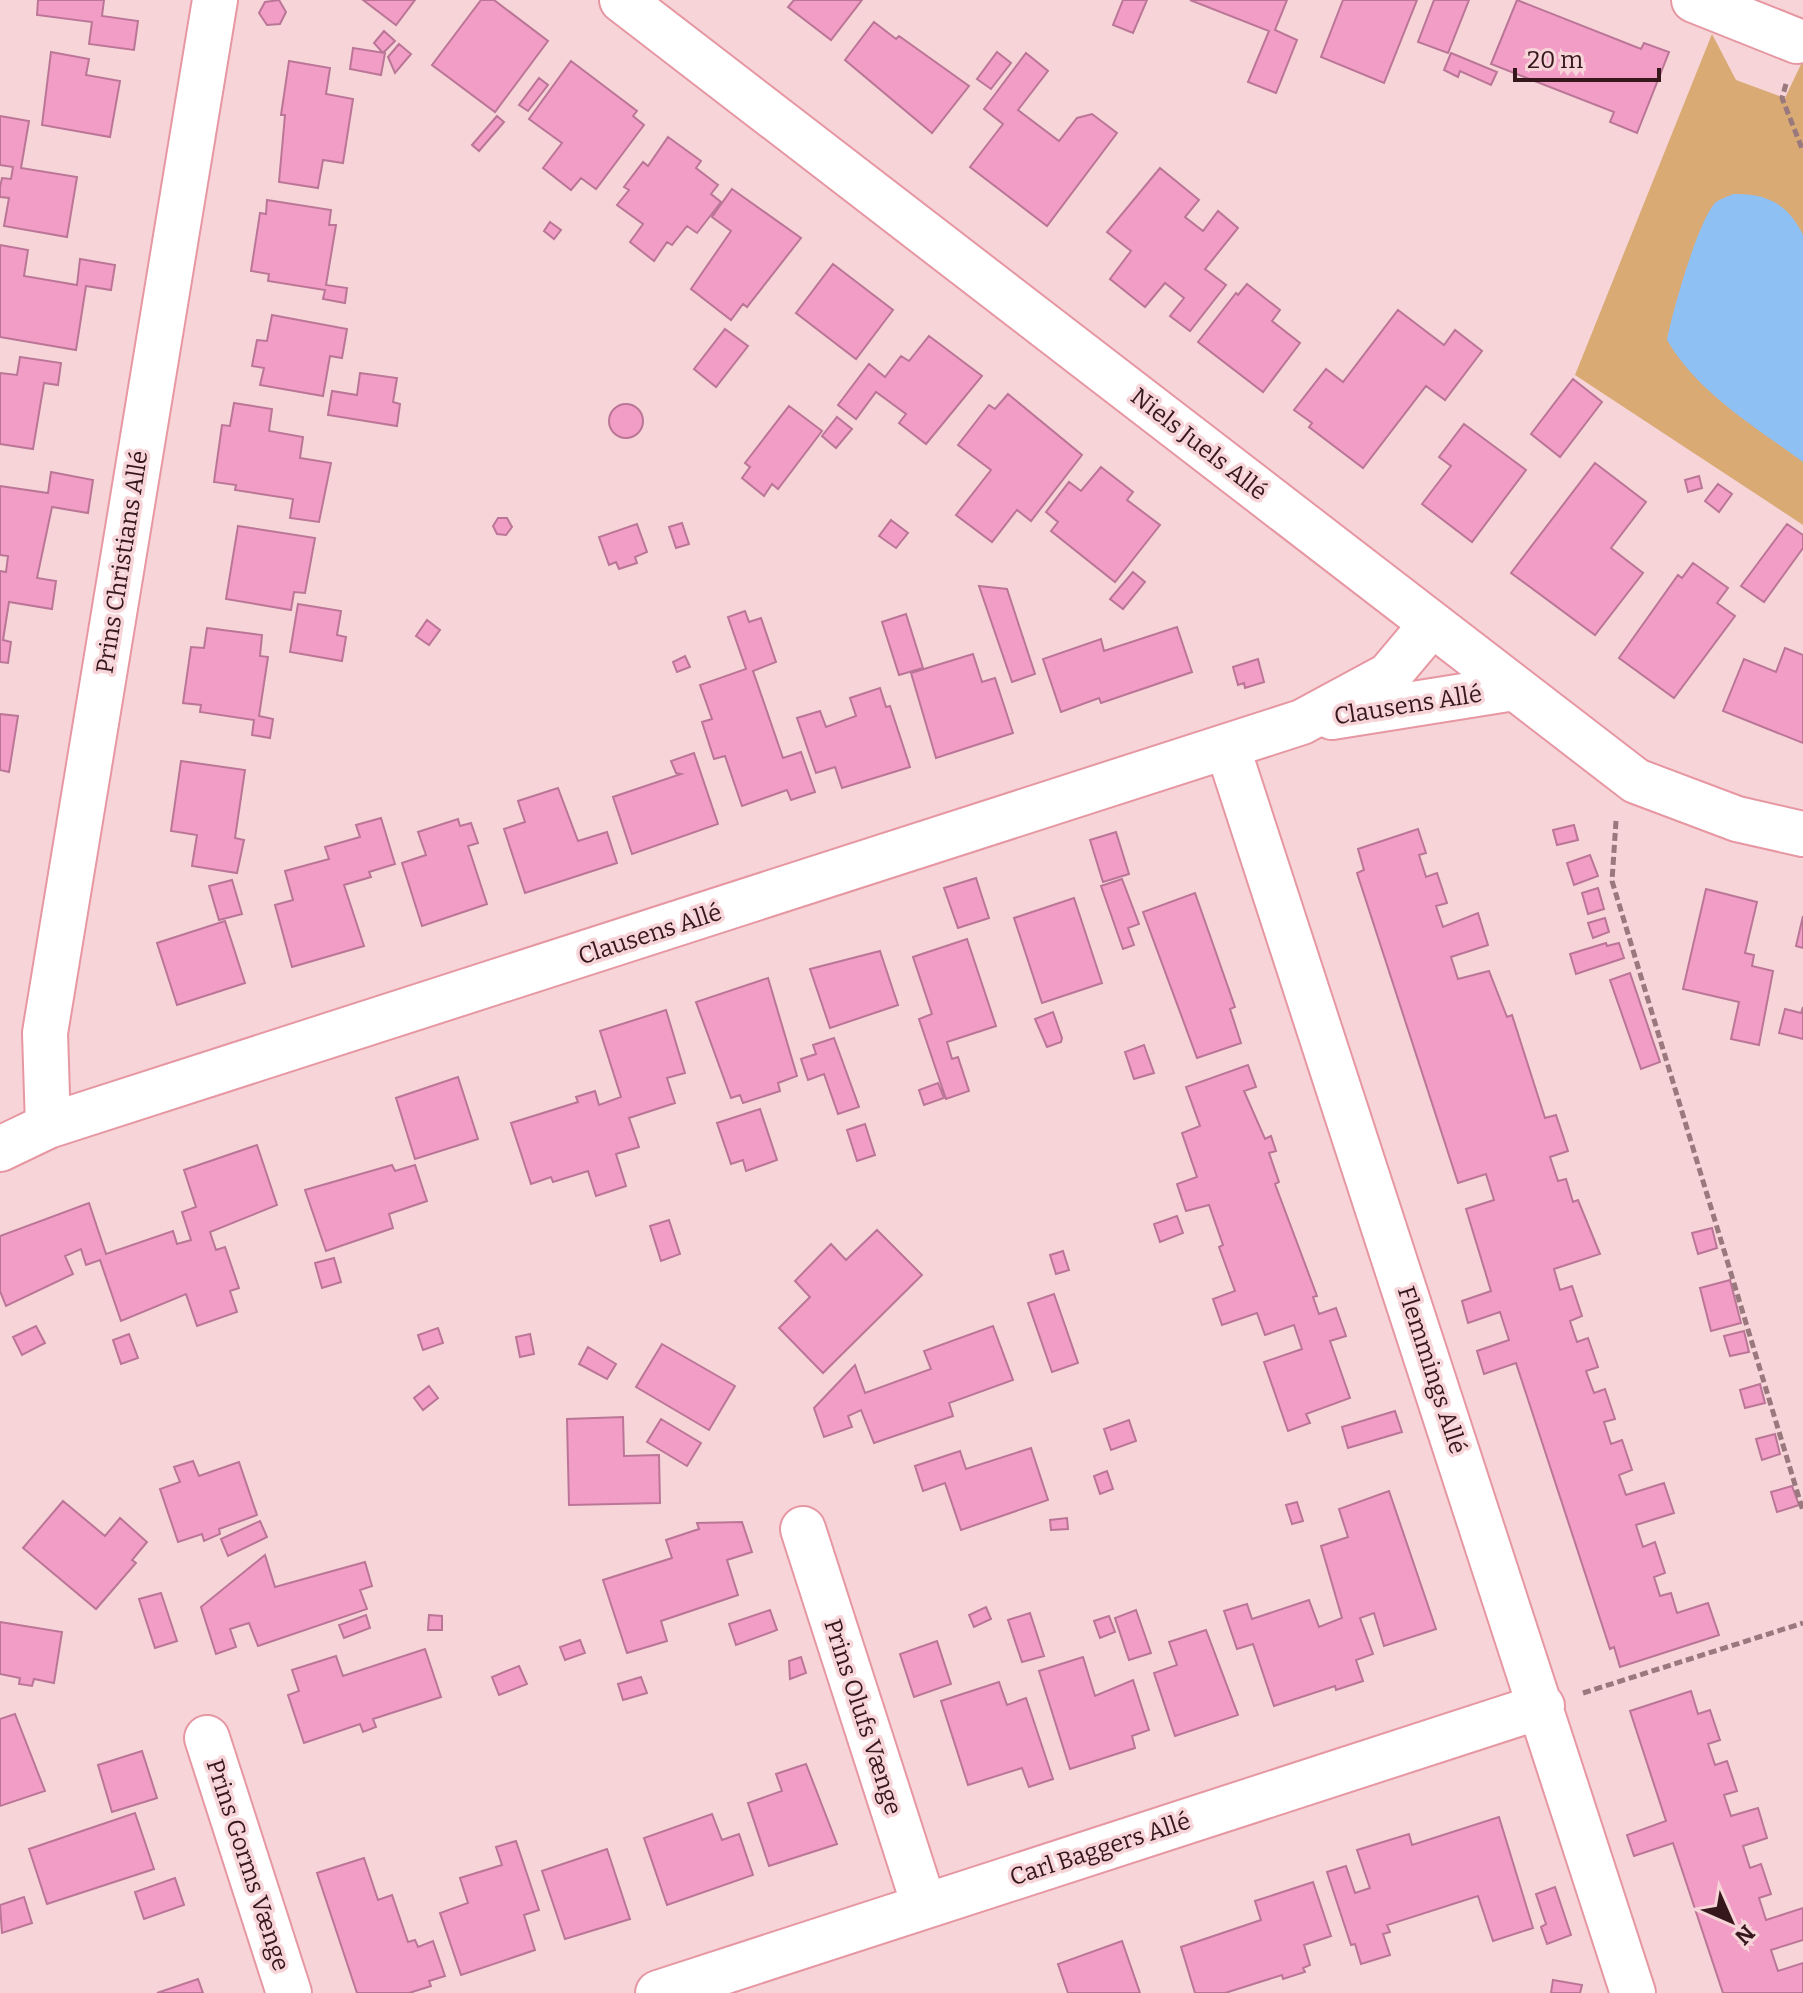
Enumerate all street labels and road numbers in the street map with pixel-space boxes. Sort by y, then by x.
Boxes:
street label: Niels Juels Allé [1125,382,1273,506]
street label: Prins Christians Allé [91,449,153,675]
street label: Clausens Allé [1332,680,1484,730]
street label: Clausens Allé [575,898,725,970]
street label: Flemmings Allé [1392,1283,1472,1457]
street label: Prins Olufs Vænge [818,1616,908,1818]
street label: Prins Gorms Vænge [201,1756,295,1974]
street label: Carl Baggers Allé [1006,1807,1194,1891]

